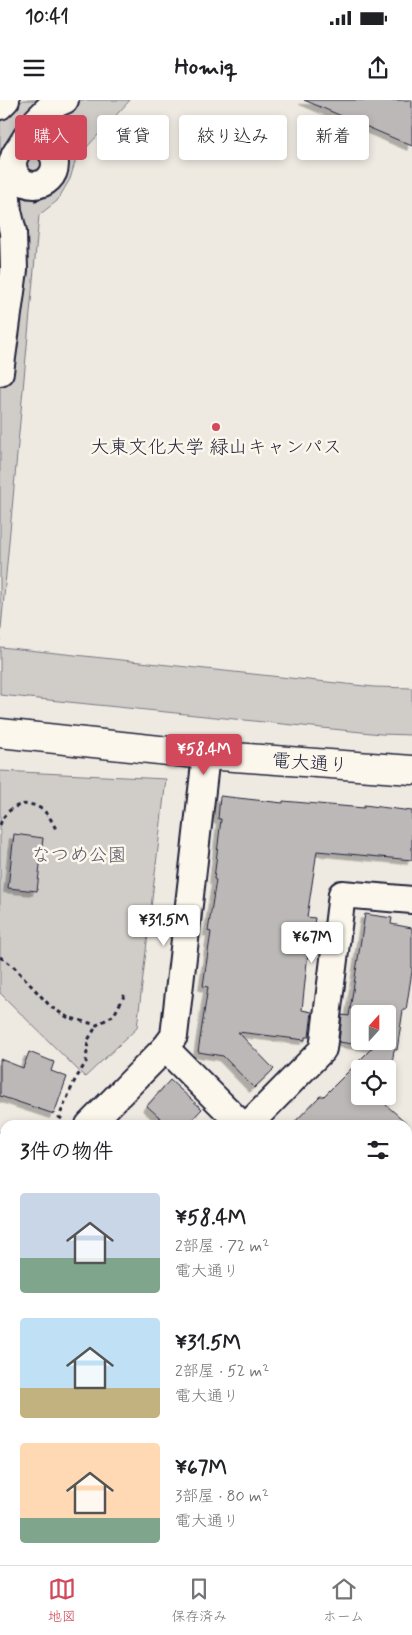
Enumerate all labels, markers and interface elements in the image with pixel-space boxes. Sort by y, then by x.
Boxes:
text: 10:41 [25,5,69,30]
icon: menu [20,54,48,82]
text: Homiq [174,54,238,82]
icon: share [364,54,392,82]
chip: 購入 [15,115,87,160]
chip: 賃貸 [97,115,169,160]
chip: 絞り込み [179,115,287,160]
chip: 新着 [297,115,369,160]
marker: 大東文化大学 緑山キャンパス [210,421,222,433]
place label: 大東文化大学 緑山キャンパス [90,435,342,460]
pin: ¥58.4M [163,734,245,776]
text: ¥58.4M [177,739,231,760]
street label: 電大通り [271,748,349,779]
park label: なつめ公園 [31,843,127,868]
pin: ¥31.5M [123,904,205,947]
text: ¥31.5M [139,910,189,931]
pin: ¥67M [282,922,342,964]
text: ¥67M [292,927,332,948]
north arrow [351,1005,396,1050]
map controls [351,1005,396,1105]
button: locate [351,1060,396,1105]
icon: filters [364,1136,392,1164]
text: 3件の物件 [20,1138,114,1166]
text: ¥58.4M [175,1204,246,1232]
icon: home [60,1213,120,1273]
text: 2部屋 · 72 m² [175,1236,269,1257]
text: 電大通り [175,1261,239,1282]
text: ¥31.5M [175,1329,241,1357]
icon: home [60,1338,120,1398]
text: 2部屋 · 52 m² [175,1361,269,1382]
text: 電大通り [175,1386,239,1407]
text: ¥67M [175,1454,227,1482]
icon: home [60,1463,120,1523]
text: 3部屋 · 80 m² [175,1486,269,1507]
text: 電大通り [175,1511,239,1532]
tab: 地図 [48,1575,76,1626]
tab: 保存済み [171,1575,227,1626]
tab: ホーム [323,1575,364,1626]

